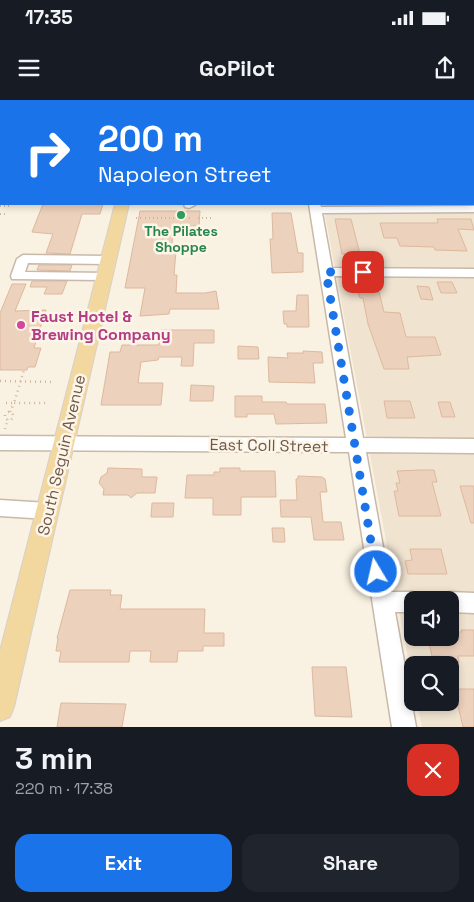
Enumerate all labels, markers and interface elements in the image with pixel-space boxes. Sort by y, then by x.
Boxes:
text: 17:35 [25,5,73,30]
icon: menu [15,54,43,82]
text: GoPilot [199,54,275,82]
icon: share [431,54,459,82]
text: 200 m [98,117,203,161]
icon: right [15,120,80,185]
text: Napoleon Street [98,160,271,188]
marker: The Pilates Shoppe [175,209,187,221]
place label: The Pilates Shoppe [144,222,218,256]
pin [342,251,384,293]
icon: arrive [349,258,377,286]
place label: Faust Hotel & Brewing Company [31,306,171,345]
marker: Faust Hotel & Brewing Company [15,319,27,331]
street label: South Seguin Avenue [33,373,90,537]
street label: East Coll Street [209,434,329,457]
position arrow [349,545,401,597]
map controls [404,591,459,711]
button: sound [404,591,459,646]
button: search [404,656,459,711]
text: 3 min [15,739,93,778]
button: close [407,744,459,796]
text: 220 m · 17:38 [15,778,113,799]
button: Exit [15,834,232,892]
button: Share [242,834,459,892]

